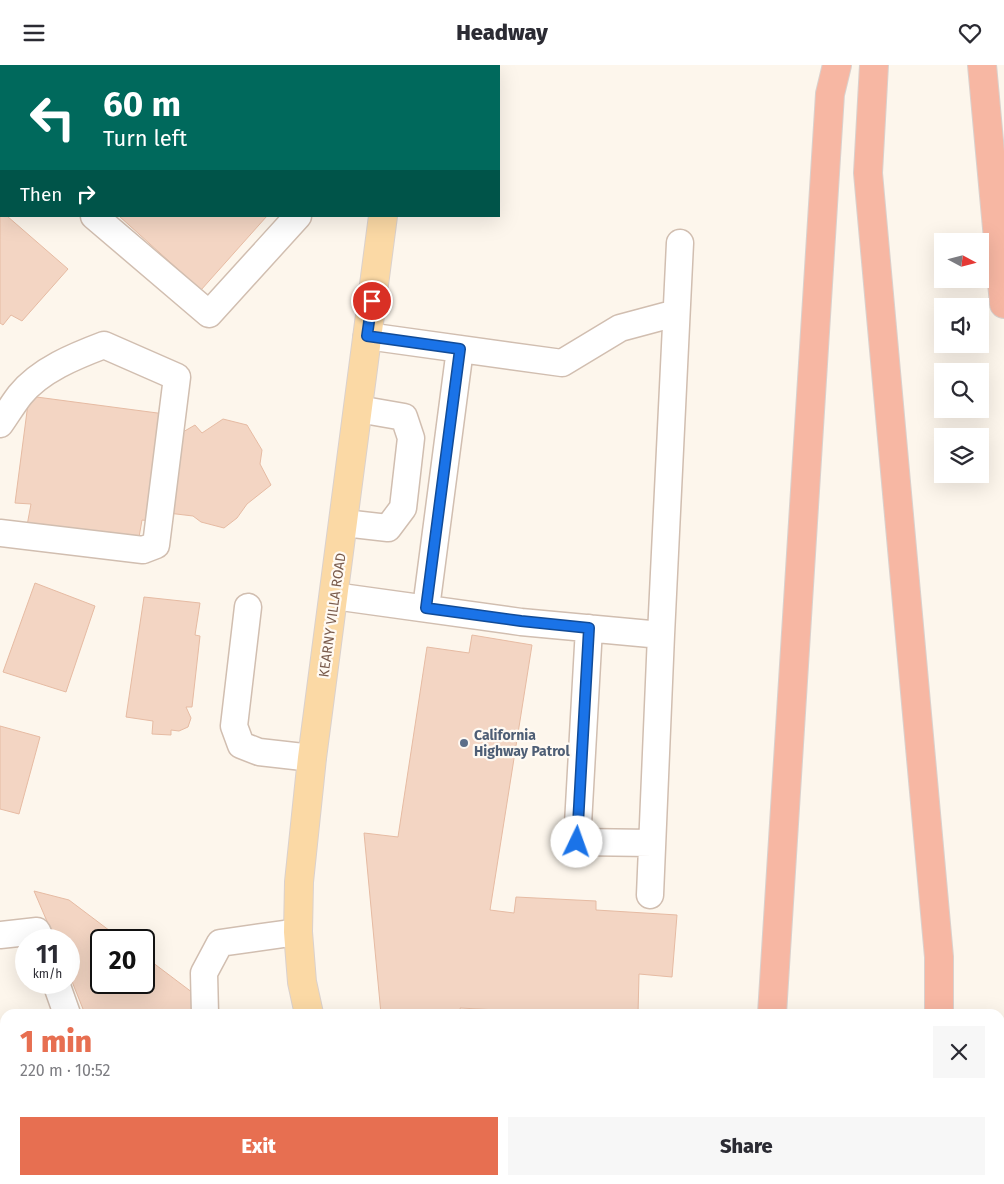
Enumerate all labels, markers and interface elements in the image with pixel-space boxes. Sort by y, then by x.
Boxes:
icon: menu [20,19,48,47]
text: Headway [456,19,548,46]
icon: heart [956,19,984,47]
text: 60 m [103,83,181,125]
icon: left [20,85,85,150]
text: Turn left [103,125,187,152]
icon: right [72,180,100,208]
text: Then [20,183,62,206]
north arrow [934,233,989,287]
map controls [934,233,989,483]
pin [351,280,393,322]
icon: arrive [358,287,386,315]
button: sound [934,298,989,353]
button: search [934,363,989,418]
button: layers [934,428,989,483]
street label: KEARNY VILLA ROAD [315,552,350,679]
place label: California Highway Patrol [474,727,571,760]
marker: California Highway Patrol [458,737,470,749]
position arrow [550,815,602,867]
speed limit sign: 20 [90,929,155,994]
text: 11 [36,940,59,970]
text: km/h [33,967,62,981]
text: 1 min [20,1024,92,1060]
button: close [933,1026,985,1078]
text: 220 m · 10:52 [20,1061,111,1080]
button: Exit [20,1117,498,1175]
button: Share [508,1117,985,1175]

